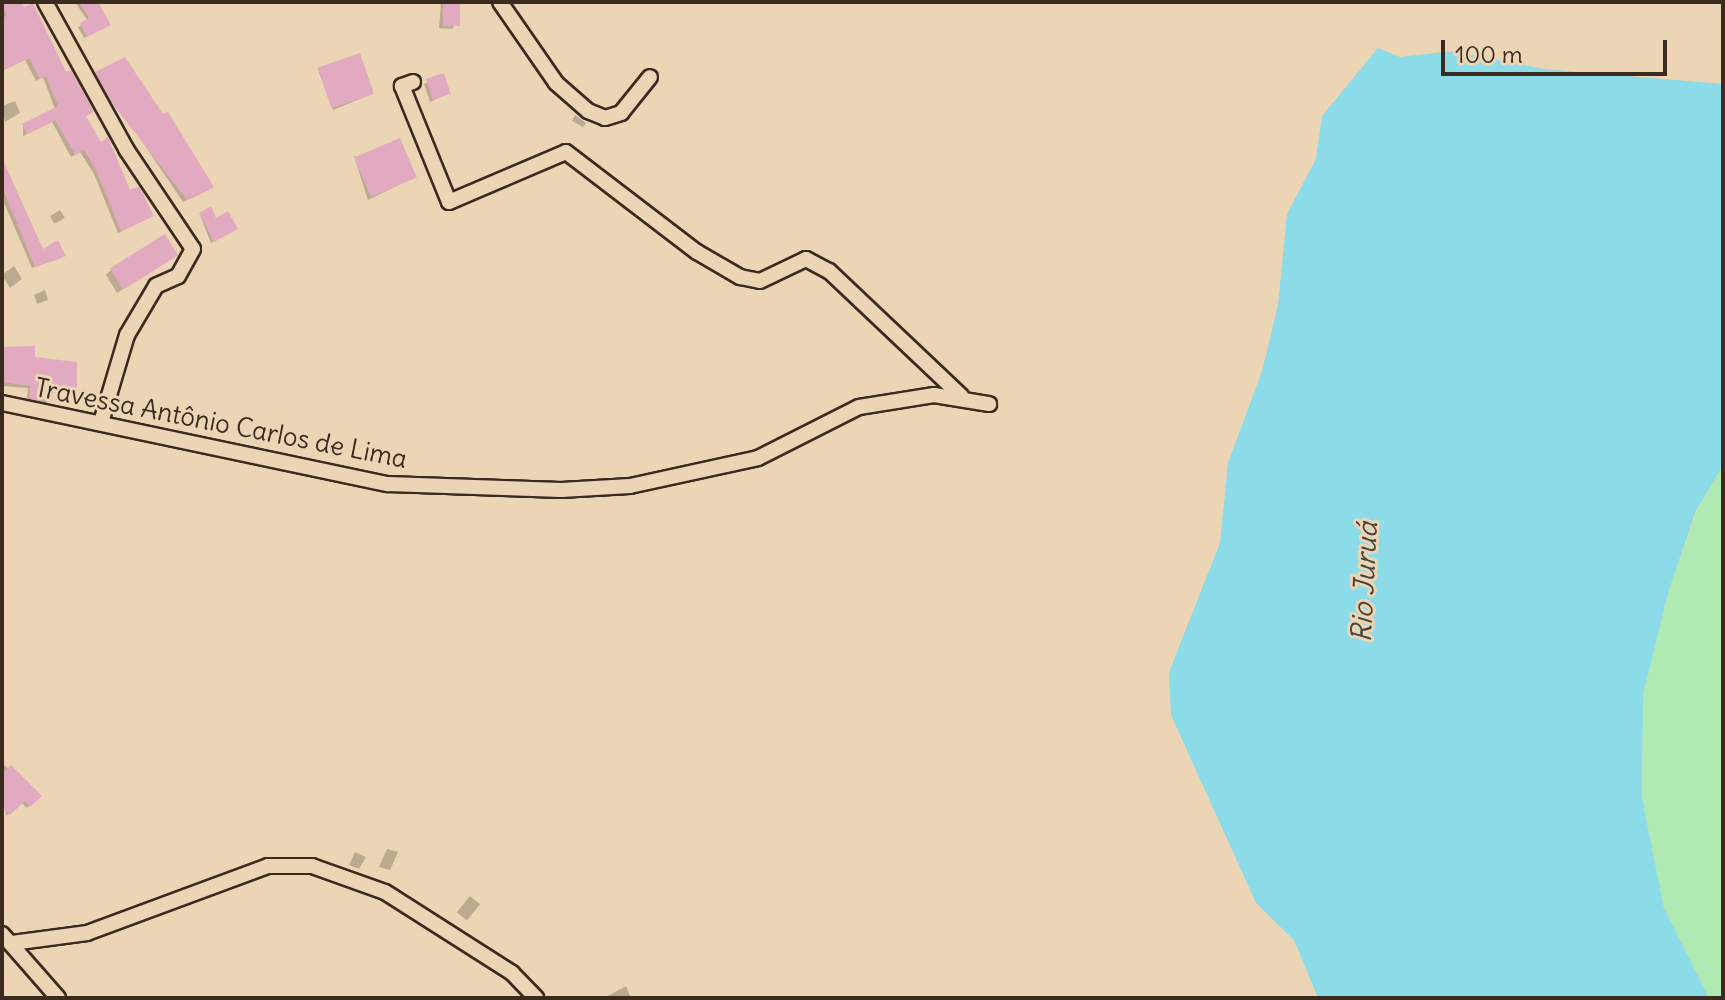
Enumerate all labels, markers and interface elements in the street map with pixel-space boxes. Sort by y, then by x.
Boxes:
scale bar [1445,24,1671,74]
text: 100 m [1455,39,1523,69]
street label: Travessa Antônio Carlos de Lima [32,372,410,474]
water label: Rio Juruá [1344,521,1384,643]

